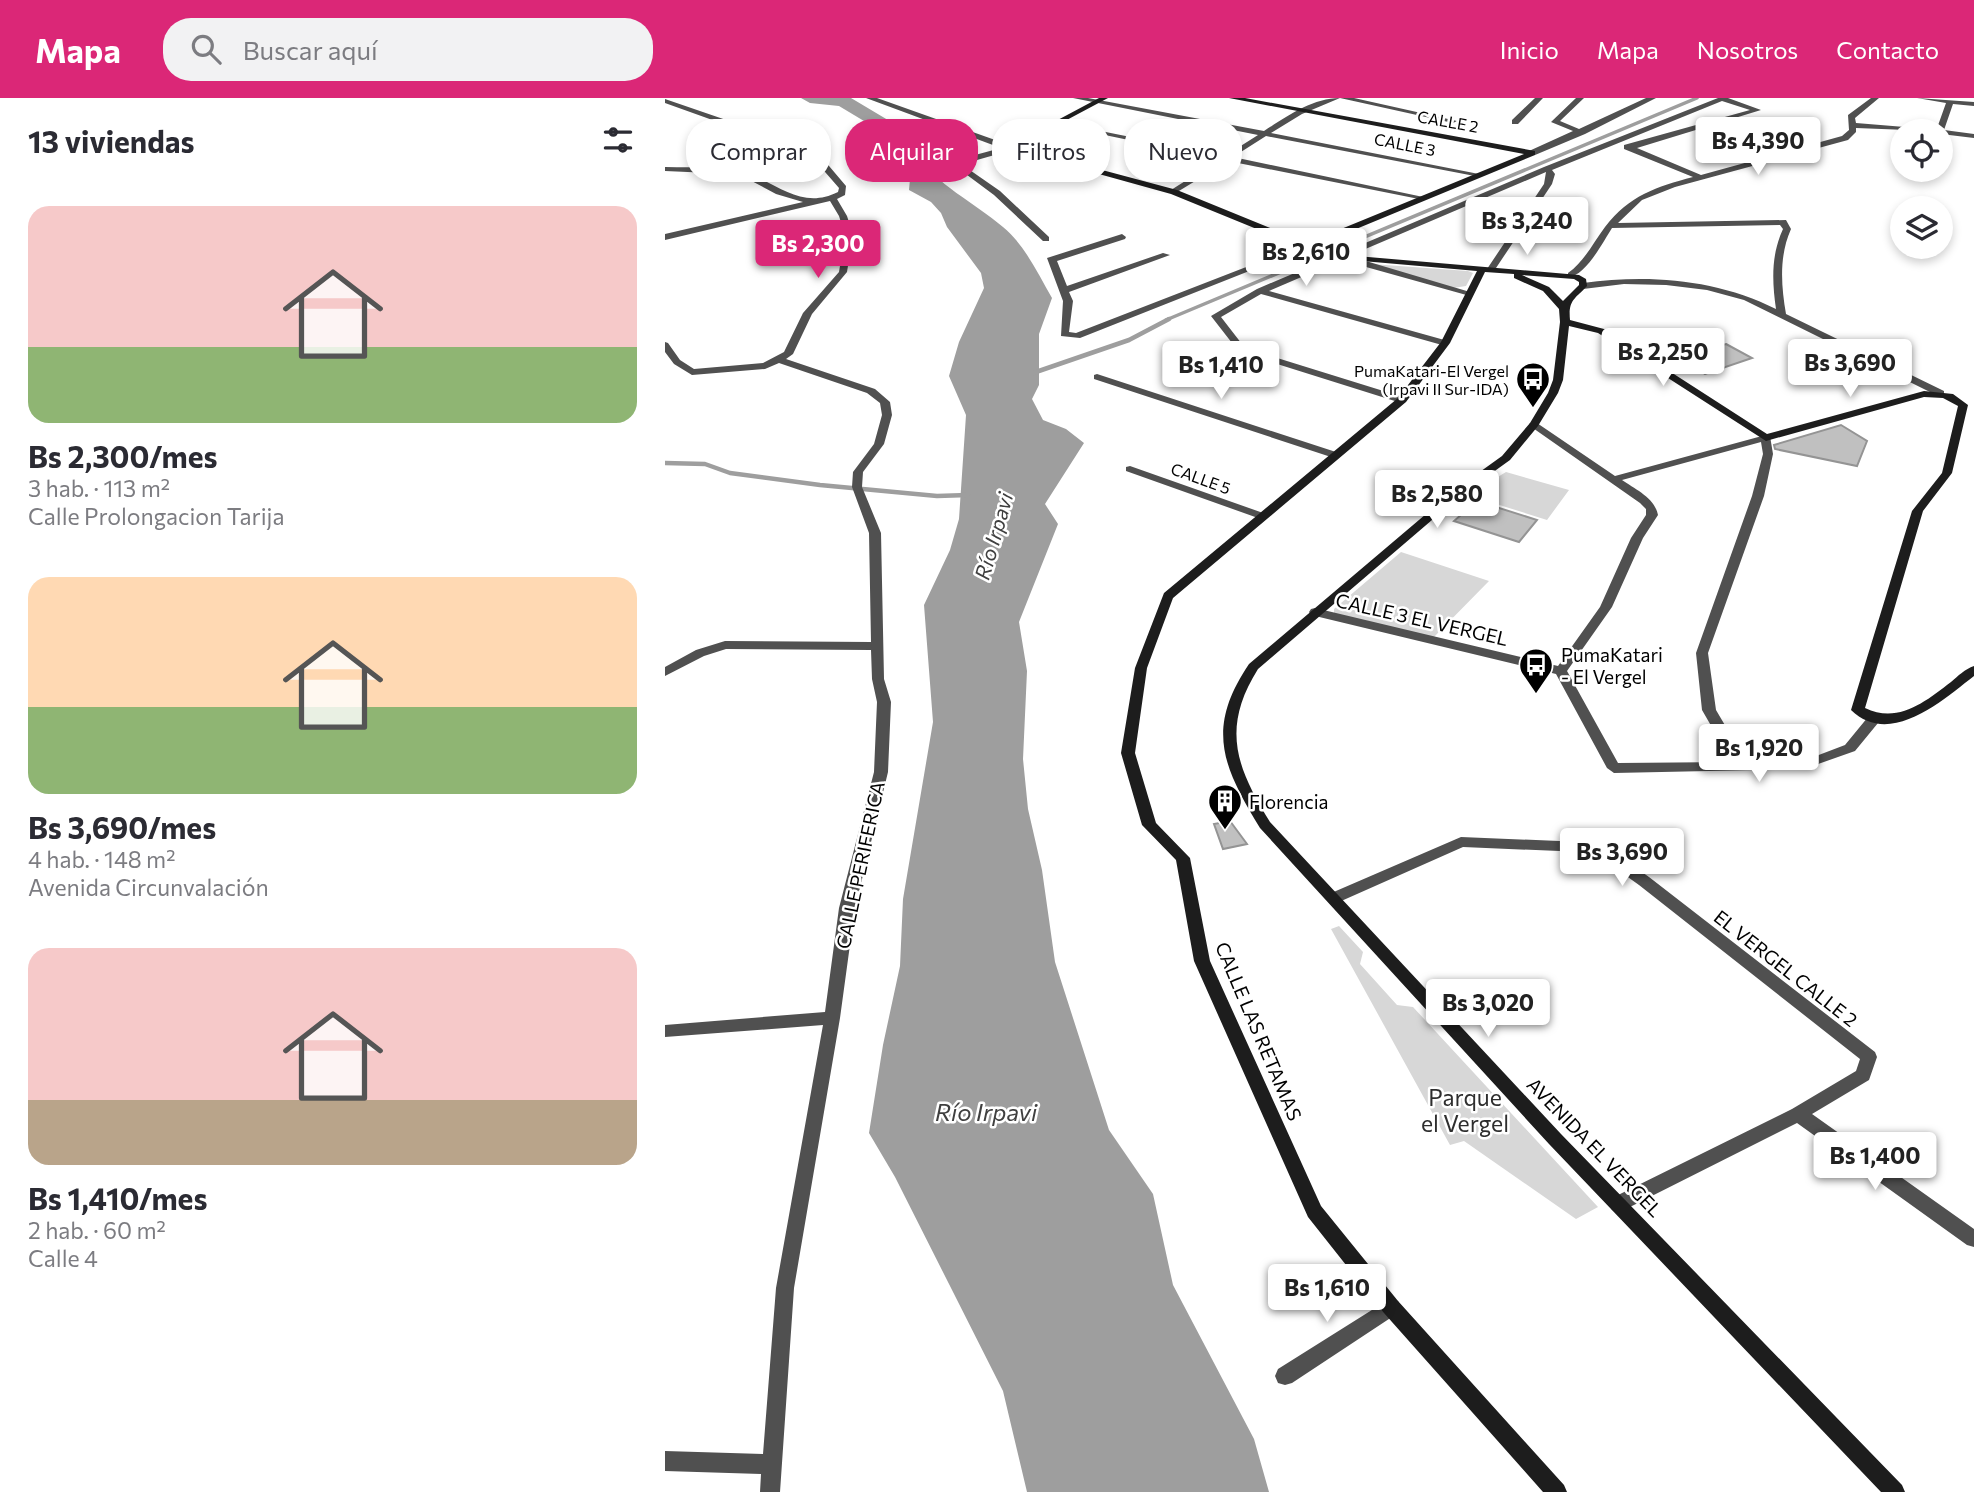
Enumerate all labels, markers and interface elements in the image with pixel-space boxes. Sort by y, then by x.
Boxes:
search box [163,18,653,81]
text: Mapa [35,29,121,70]
icon: search [187,30,225,68]
text: Buscar aquí [243,34,378,65]
text: Inicio [1500,35,1559,64]
text: Mapa [1597,35,1659,64]
text: Nosotros [1697,35,1798,64]
text: Contacto [1836,35,1939,64]
street label: CALLE 2 [1416,106,1480,136]
pin: Bs 4,390 [1686,118,1830,177]
chip: Comprar [686,119,831,182]
chip: Alquilar [845,119,978,182]
chip: Filtros [992,119,1110,182]
chip: Nuevo [1124,119,1242,182]
map controls [1890,119,1953,259]
button: locate [1890,119,1953,182]
icon: filters [599,121,637,159]
text: 13 viviendas [28,122,195,159]
text: Bs 4,390 [1712,126,1804,154]
street label: CALLE 3 [1373,129,1437,159]
button: layers [1890,196,1953,259]
pin: Bs 3,240 [1455,198,1599,257]
text: Bs 3,240 [1481,206,1573,234]
pin: Bs 2,300 [746,220,890,280]
pin: Bs 2,610 [1234,228,1378,288]
text: Bs 2,300 [771,229,865,257]
text: Bs 2,610 [1262,237,1350,265]
icon: home [270,251,396,377]
pin: Bs 2,250 [1591,328,1735,388]
text: Bs 2,250 [1618,337,1708,365]
pin: Bs 3,690 [1778,340,1922,399]
pin: Bs 1,410 [1149,342,1293,401]
text: Bs 3,690 [1804,348,1896,376]
text: Bs 1,410 [1178,350,1264,378]
bus stop icon: PumaKatari-El Vergel (Irpavi II Sur-IDA) [1514,360,1552,409]
place label: PumaKatari-El Vergel (Irpavi II Sur-IDA) [1354,361,1509,398]
text: Bs 2,300/mes [28,437,217,474]
street label: CALLE 5 [1169,458,1233,498]
pin: Bs 2,580 [1365,470,1509,530]
text: 3 hab. · 113 m² [28,474,170,502]
text: Bs 2,580 [1391,479,1483,507]
water label: Río Irpavi [969,489,1018,582]
text: Calle Prolongacion Tarija [28,502,284,530]
street label: CALLE 3 EL VERGEL [1334,588,1510,650]
icon: home [270,622,396,748]
place label: PumaKatari - El Vergel [1561,643,1663,688]
bus stop icon: PumaKatari - El Vergel [1517,646,1555,695]
pin: Bs 1,920 [1687,724,1831,784]
text: Bs 1,920 [1715,733,1803,761]
street label: CALLE PERIFERICA [831,779,889,951]
building icon: Florencia [1206,782,1244,831]
place label: Florencia [1249,790,1328,813]
text: Bs 3,690/mes [28,808,216,845]
pin: Bs 3,690 [1550,828,1694,888]
text: Bs 3,690 [1576,837,1668,865]
text: 4 hab. · 148 m² [28,845,175,873]
text: Avenida Circunvalación [28,873,269,901]
street label: EL VERGEL CALLE 2 [1710,905,1862,1031]
street label: CALLE LAS RETAMAS [1211,938,1307,1124]
pin: Bs 3,020 [1416,979,1560,1039]
text: Bs 3,020 [1442,988,1534,1016]
icon: home [270,993,396,1119]
street label: AVENIDA EL VERGEL [1523,1073,1667,1221]
park label: Parque el Vergel [1421,1083,1509,1137]
water label: Río Irpavi [935,1097,1038,1126]
pin: Bs 1,400 [1803,1132,1947,1192]
text: Bs 1,400 [1830,1141,1921,1169]
text: Bs 1,410/mes [28,1179,207,1216]
text: 2 hab. · 60 m² [28,1216,166,1244]
text: Calle 4 [28,1244,98,1272]
pin: Bs 1,610 [1255,1264,1399,1324]
text: Bs 1,610 [1284,1273,1370,1301]

